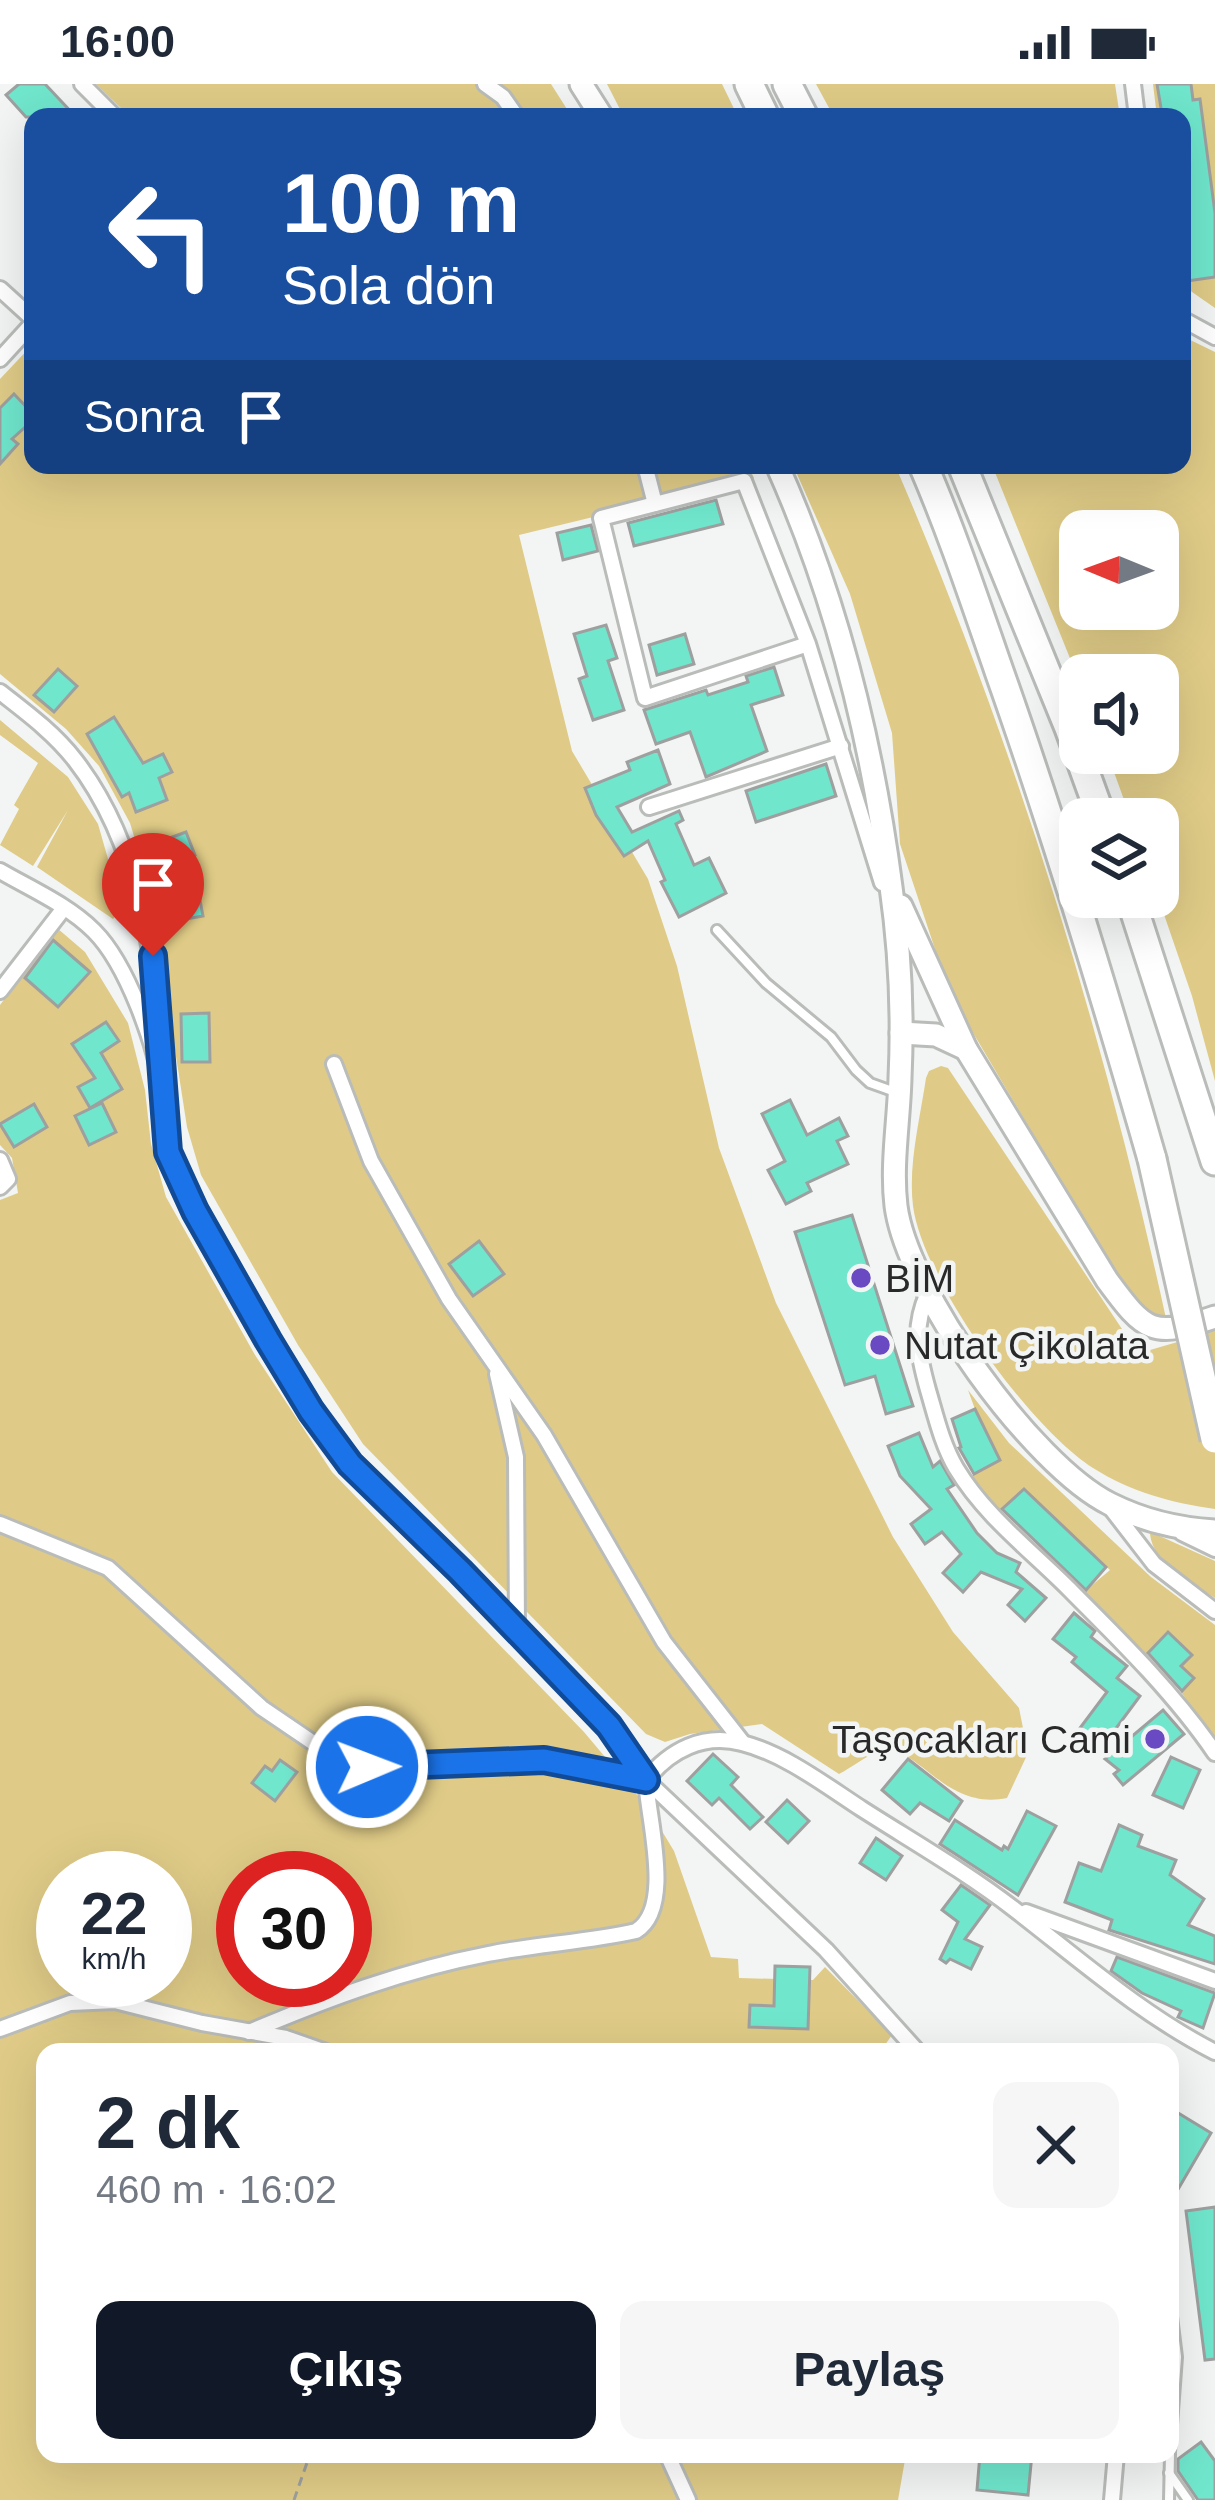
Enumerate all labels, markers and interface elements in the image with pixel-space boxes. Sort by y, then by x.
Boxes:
text: 16:00 [60,16,175,67]
icon: left [84,156,240,312]
text: 100 m [282,156,520,250]
text: Sola dön [282,255,495,315]
icon: arrive [228,384,294,450]
text: Sonra [84,391,204,442]
north arrow [1059,510,1179,630]
map controls [1059,510,1179,918]
button: sound [1059,654,1179,774]
button: layers [1059,798,1179,918]
pin [102,833,204,956]
icon: arrive [120,851,186,917]
place label: BİM [885,1257,954,1300]
marker: BİM [848,1265,874,1291]
place label: Nutat Çikolata [904,1324,1149,1367]
marker: Nutat Çikolata [867,1332,893,1358]
position arrow [304,1704,430,1830]
place label: Taşocakları Cami [832,1718,1131,1761]
marker: Taşocakları Cami [1142,1726,1168,1752]
speed limit sign: 30 [216,1851,372,2007]
text: 22 [81,1880,147,1947]
text: km/h [81,1942,147,1975]
button: close [993,2082,1119,2208]
text: 2 dk [96,2083,240,2163]
text: 460 m · 16:02 [96,2168,337,2211]
button: Çıkış [96,2301,596,2439]
button: Paylaş [620,2301,1119,2439]

